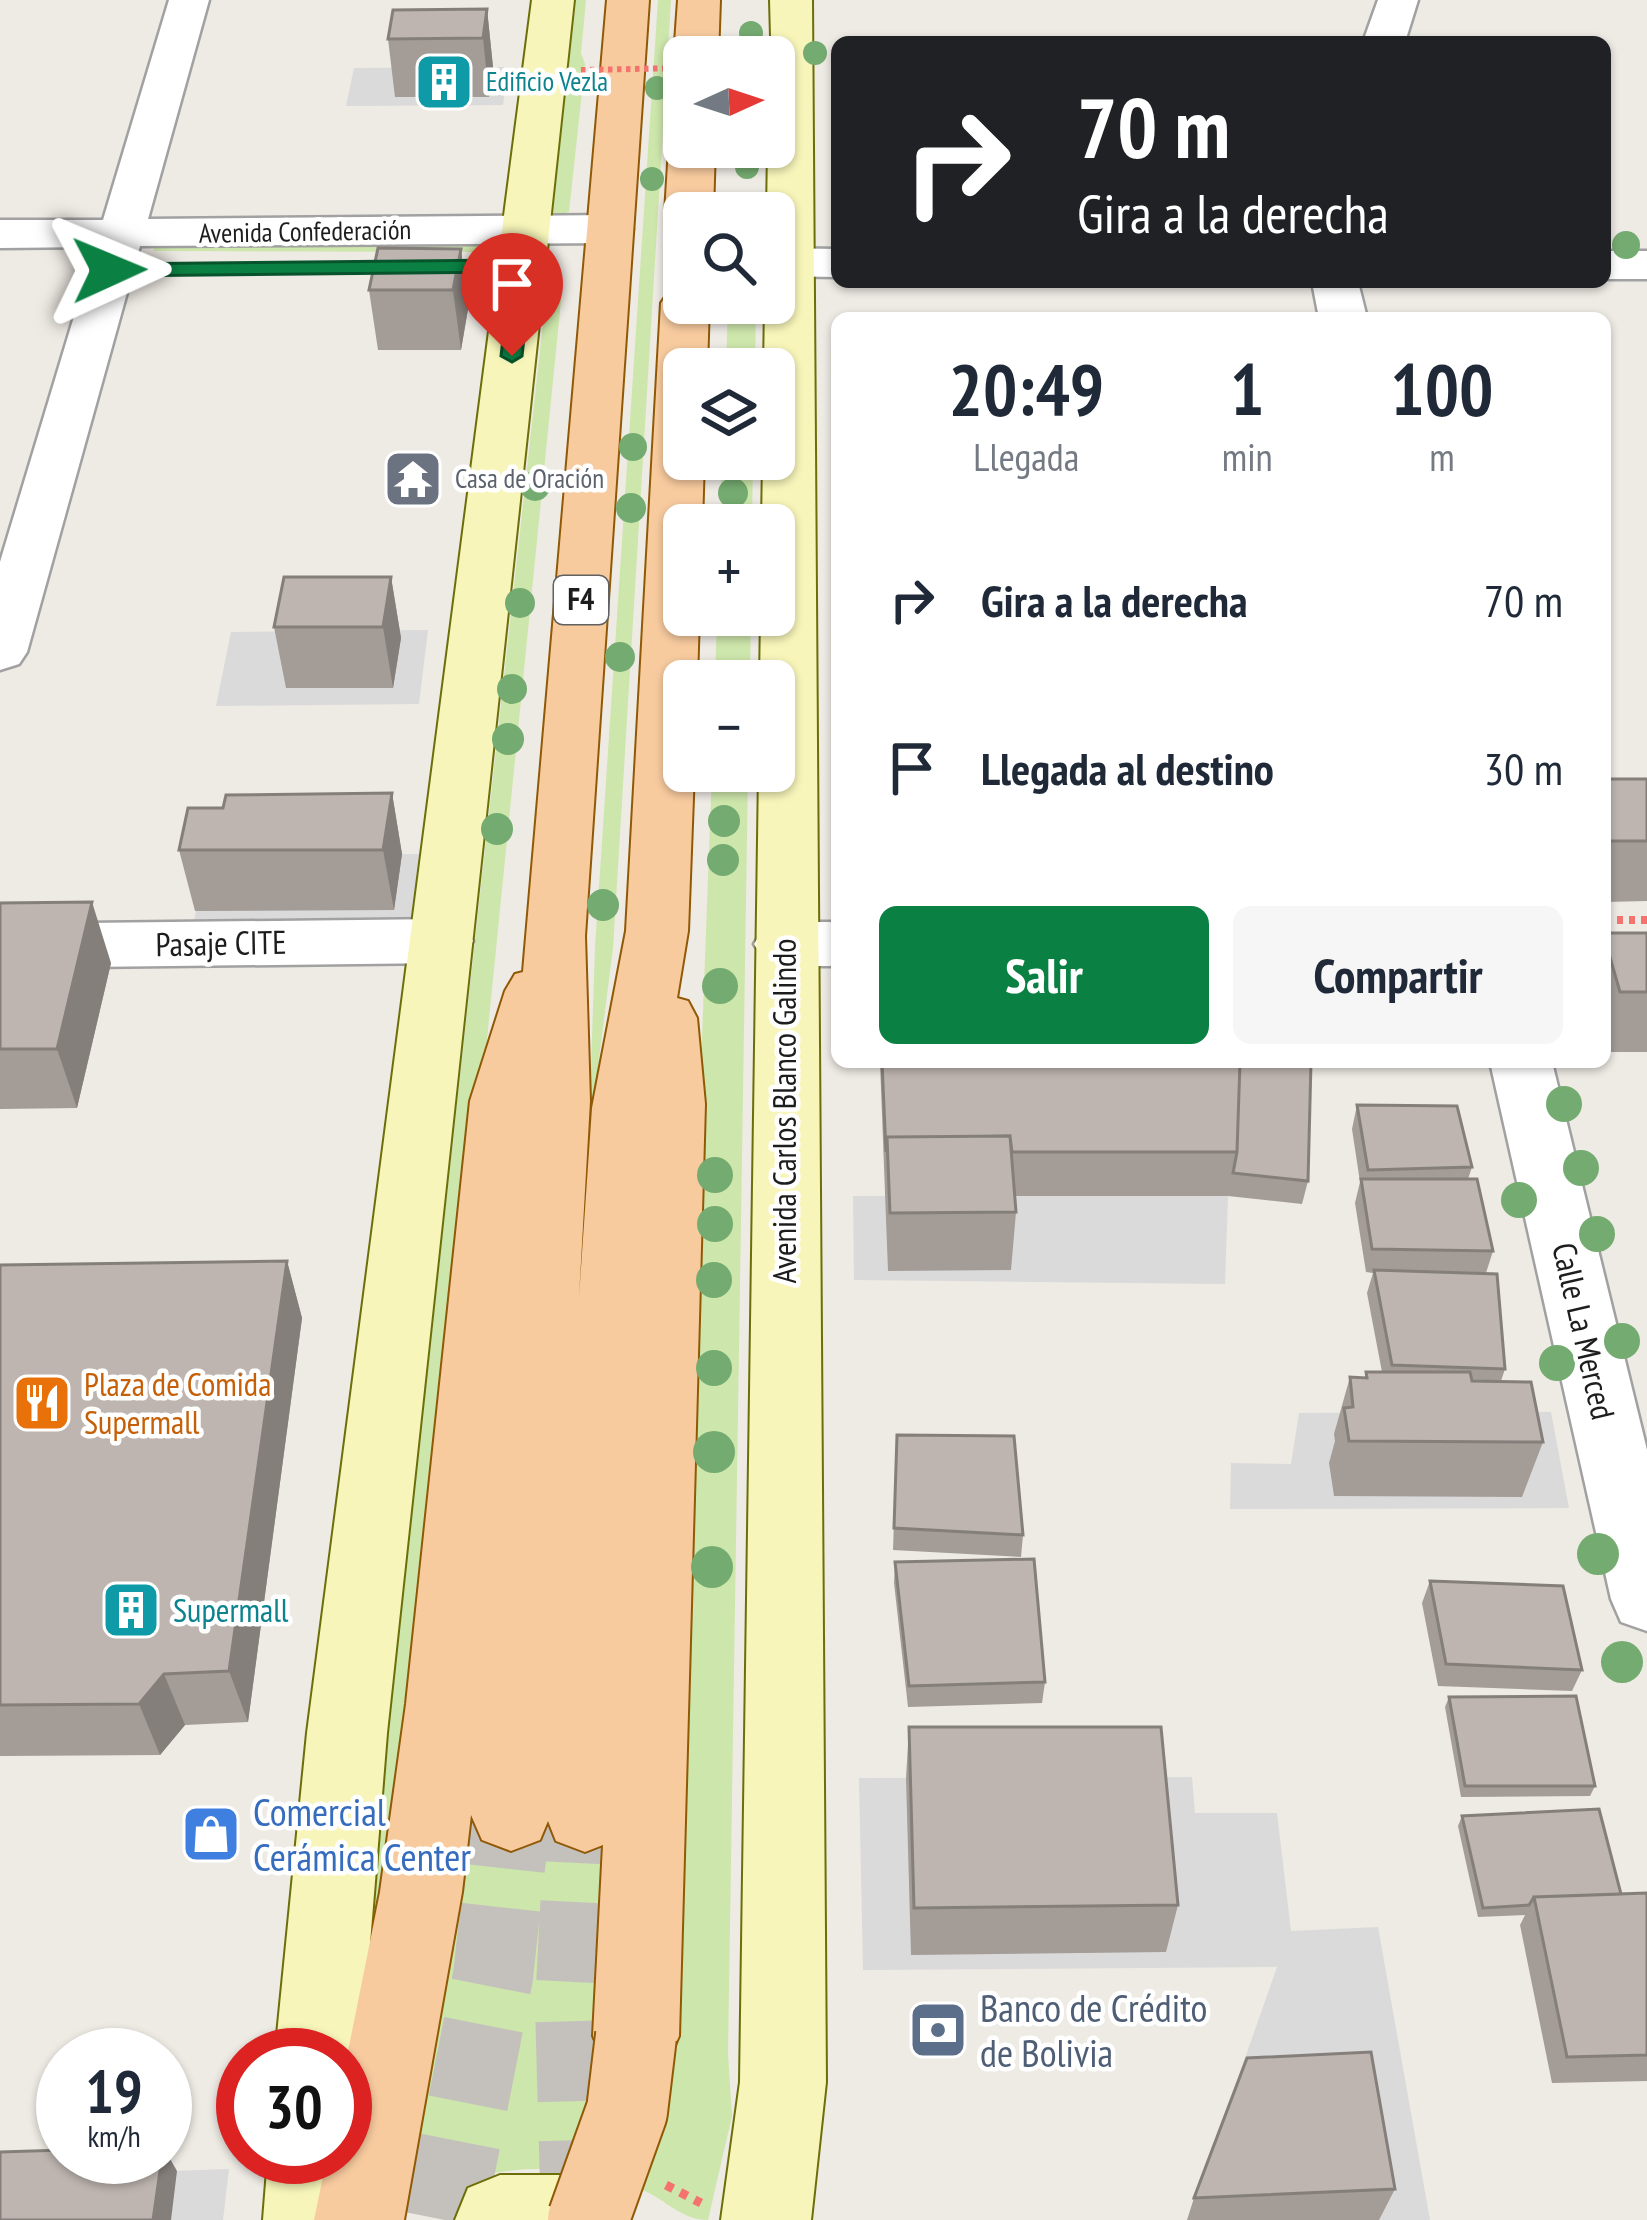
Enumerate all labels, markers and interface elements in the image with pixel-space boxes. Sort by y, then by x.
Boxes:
north arrow [663,36,795,168]
map controls [663,36,795,792]
building icon: Edificio Vezla [413,51,475,113]
place label: Edificio Vezla [486,64,608,98]
text: 70 m [1077,72,1230,181]
icon: right [879,84,1035,240]
text: Gira a la derecha [1077,178,1389,248]
button: search [663,192,795,324]
position arrow [46,207,172,333]
street label: Avenida Confederación [198,212,412,250]
pin [461,233,563,356]
icon: arrive [479,251,545,317]
text: 20:49 [949,342,1104,435]
text: 1 [1230,342,1264,435]
text: 100 [1390,342,1493,435]
button: layers [663,348,795,480]
text: Llegada [973,431,1079,482]
text: min [1222,431,1273,482]
text: m [1429,431,1455,482]
temple icon: Casa de Oración [382,448,444,510]
place label: Casa de Oración [455,461,604,495]
button: + [663,504,795,636]
icon: right [879,567,945,633]
text: Gira a la derecha [981,571,1248,629]
text: 70 m [1484,571,1563,629]
road number: F4 [554,576,608,624]
button: − [663,660,795,792]
icon: arrive [879,735,945,801]
text: Llegada al destino [981,739,1274,797]
text: 30 m [1484,739,1563,797]
button: Salir [879,906,1209,1044]
button: Compartir [1233,906,1563,1044]
street label: Pasaje CITE [155,920,287,965]
street label: Avenida Carlos Blanco Galindo [762,939,805,1283]
street label: Calle La Merced [1543,1238,1626,1423]
place label: Plaza de Comida Supermall [84,1362,271,1443]
restaurant icon: Plaza de Comida Supermall [11,1372,73,1434]
building icon: Supermall [100,1579,162,1641]
place label: Supermall [173,1588,289,1631]
place label: Comercial Cerámica Center [253,1786,471,1882]
shop icon: Comercial Cerámica Center [180,1803,242,1865]
place label: Banco de Crédito de Bolivia [980,1982,1207,2078]
bank icon: Banco de Crédito de Bolivia [907,1999,969,2061]
speed limit sign: 30 [216,2028,372,2184]
text: 19 [85,2052,143,2130]
text: km/h [87,2116,141,2155]

